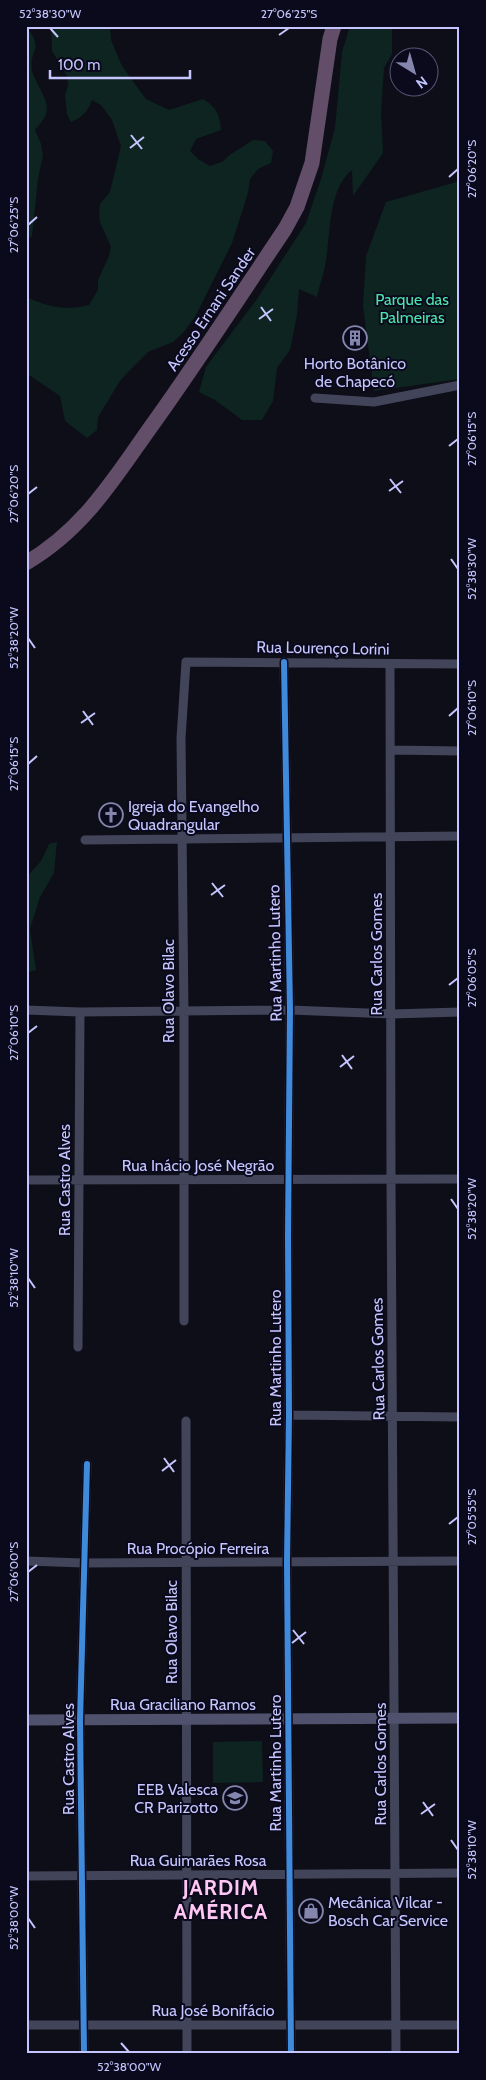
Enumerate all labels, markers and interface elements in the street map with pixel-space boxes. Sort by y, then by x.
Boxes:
text: 52°38'30"W [19,6,82,21]
text: 27°06'25"S [261,6,317,21]
scale bar [50,48,190,80]
north arrow [388,48,438,98]
text: 100 m [58,56,100,74]
text: N [412,72,431,93]
text: 27°06'20"S [464,140,479,198]
text: 27°06'25"S [6,197,21,253]
street label: Acesso Ernani Sander [163,243,260,374]
park label: Parque das Palmeiras [375,290,449,327]
building icon: Horto Botânico de Chapecó [342,325,368,351]
place label: Horto Botânico de Chapecó [304,354,406,391]
text: 27°06'15"S [464,412,479,466]
text: 27°06'20"S [6,465,21,523]
text: 52°38'30"W [464,537,479,600]
text: 52°38'20"W [6,606,21,669]
street label: Rua Lourenço Lorini [256,637,390,659]
text: 27°06'10"S [464,680,479,736]
text: 27°06'15"S [6,737,21,791]
place label: Igreja do Evangelho Quadrangular [128,797,259,834]
church icon: Igreja do Evangelho Quadrangular [98,802,124,828]
street label: Rua Martinho Lutero [264,884,286,1022]
street label: Rua Carlos Gomes [367,892,386,1015]
street label: Rua Olavo Bilac [159,939,178,1043]
text: 27°06'05"S [464,949,479,1007]
text: 27°06'10"S [6,1005,21,1061]
street label: Rua Castro Alves [55,1124,74,1236]
street label: Rua Inácio José Negrão [122,1156,274,1175]
text: 52°38'20"W [464,1177,479,1240]
text: 52°38'10"W [6,1248,21,1308]
street label: Rua Martinho Lutero [266,1289,285,1427]
street label: Rua Carlos Gomes [367,1297,389,1421]
text: 27°05'55"S [464,1489,479,1545]
street label: Rua Procópio Ferreira [127,1539,270,1558]
text: 27°06'00"S [6,1542,21,1602]
street label: Rua Olavo Bilac [162,1580,181,1684]
street label: Rua Martinho Lutero [266,1694,285,1832]
street label: Rua Graciliano Ramos [110,1695,256,1714]
street label: Rua Carlos Gomes [371,1702,390,1825]
street label: Rua Castro Alves [59,1703,78,1815]
place label: EEB Valesca CR Parizotto [134,1780,218,1817]
school or university icon: EEB Valesca CR Parizotto [222,1785,248,1811]
text: 52°38'10"W [464,1820,479,1880]
street label: Rua Guimarães Rosa [130,1851,267,1870]
district label: JARDIM AMÉRICA [174,1875,268,1924]
text: 52°38'00"W [6,1885,21,1950]
place label: Mecânica Vilcar - Bosch Car Service [328,1893,448,1930]
shop icon: Mecânica Vilcar - Bosch Car Service [298,1898,324,1924]
street label: Rua José Bonifácio [151,2001,275,2020]
text: 52°38'00"W [97,2059,162,2074]

